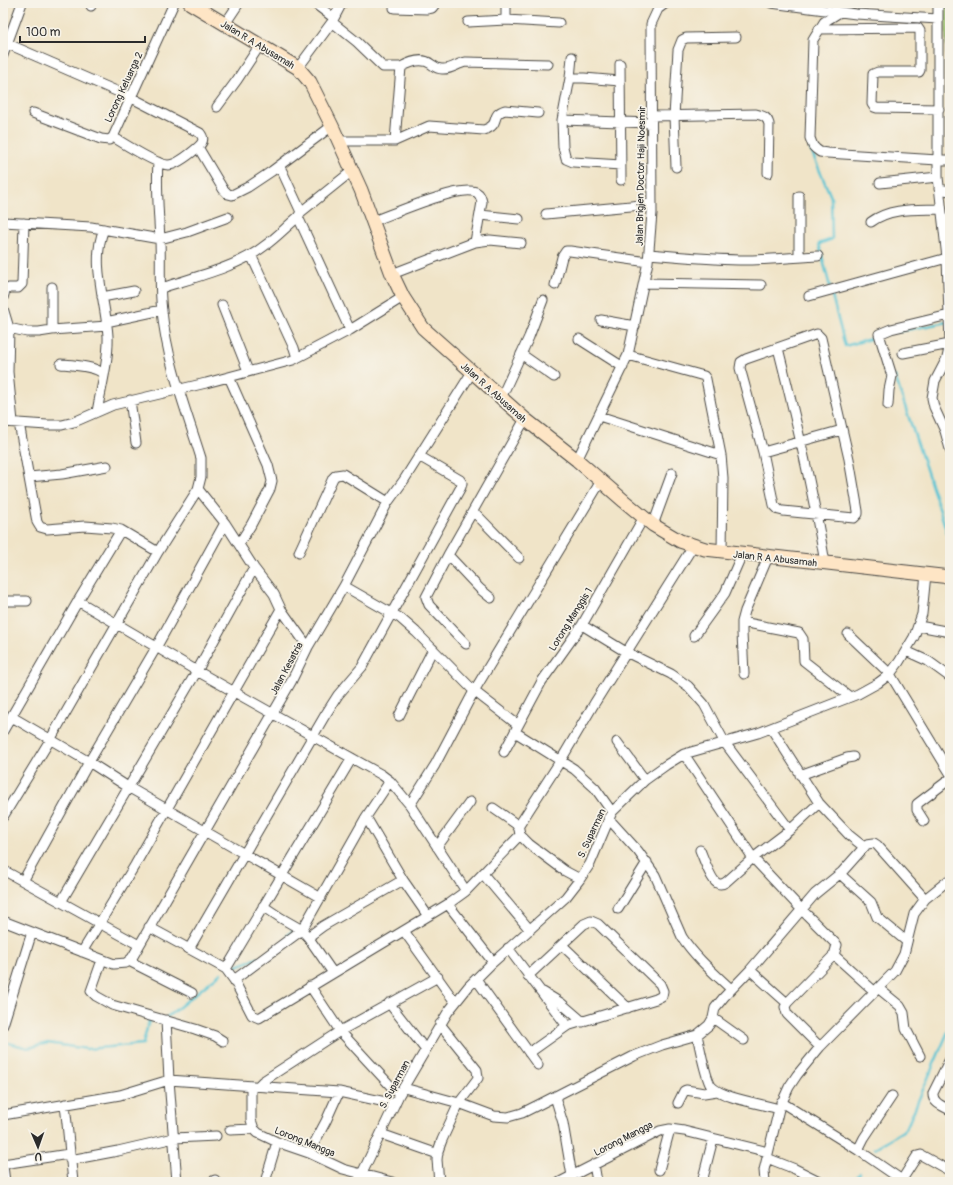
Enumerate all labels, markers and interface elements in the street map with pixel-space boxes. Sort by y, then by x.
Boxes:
scale bar [20,18,145,44]
street label: Jalan R A Abusamah [218,18,297,72]
text: 100 m [26,25,61,40]
street label: Lorong Keluarga 2 [102,50,146,125]
street label: Jalan Brigjen Doctor Haji Noesmir [634,106,648,246]
street label: Jalan R A Abusamah [458,360,529,426]
street label: Jalan R A Abusamah [732,549,818,569]
street label: Lorong Manggis 1 [547,586,595,653]
street label: Jalan Kesatria [268,640,306,697]
street label: S. Suparman [575,807,609,860]
street label: S. Suparman [377,1058,413,1111]
street label: Lorong Mangga [592,1119,655,1159]
street label: Lorong Mangga [273,1124,337,1160]
north arrow [18,1127,58,1167]
text: U [34,1150,42,1163]

